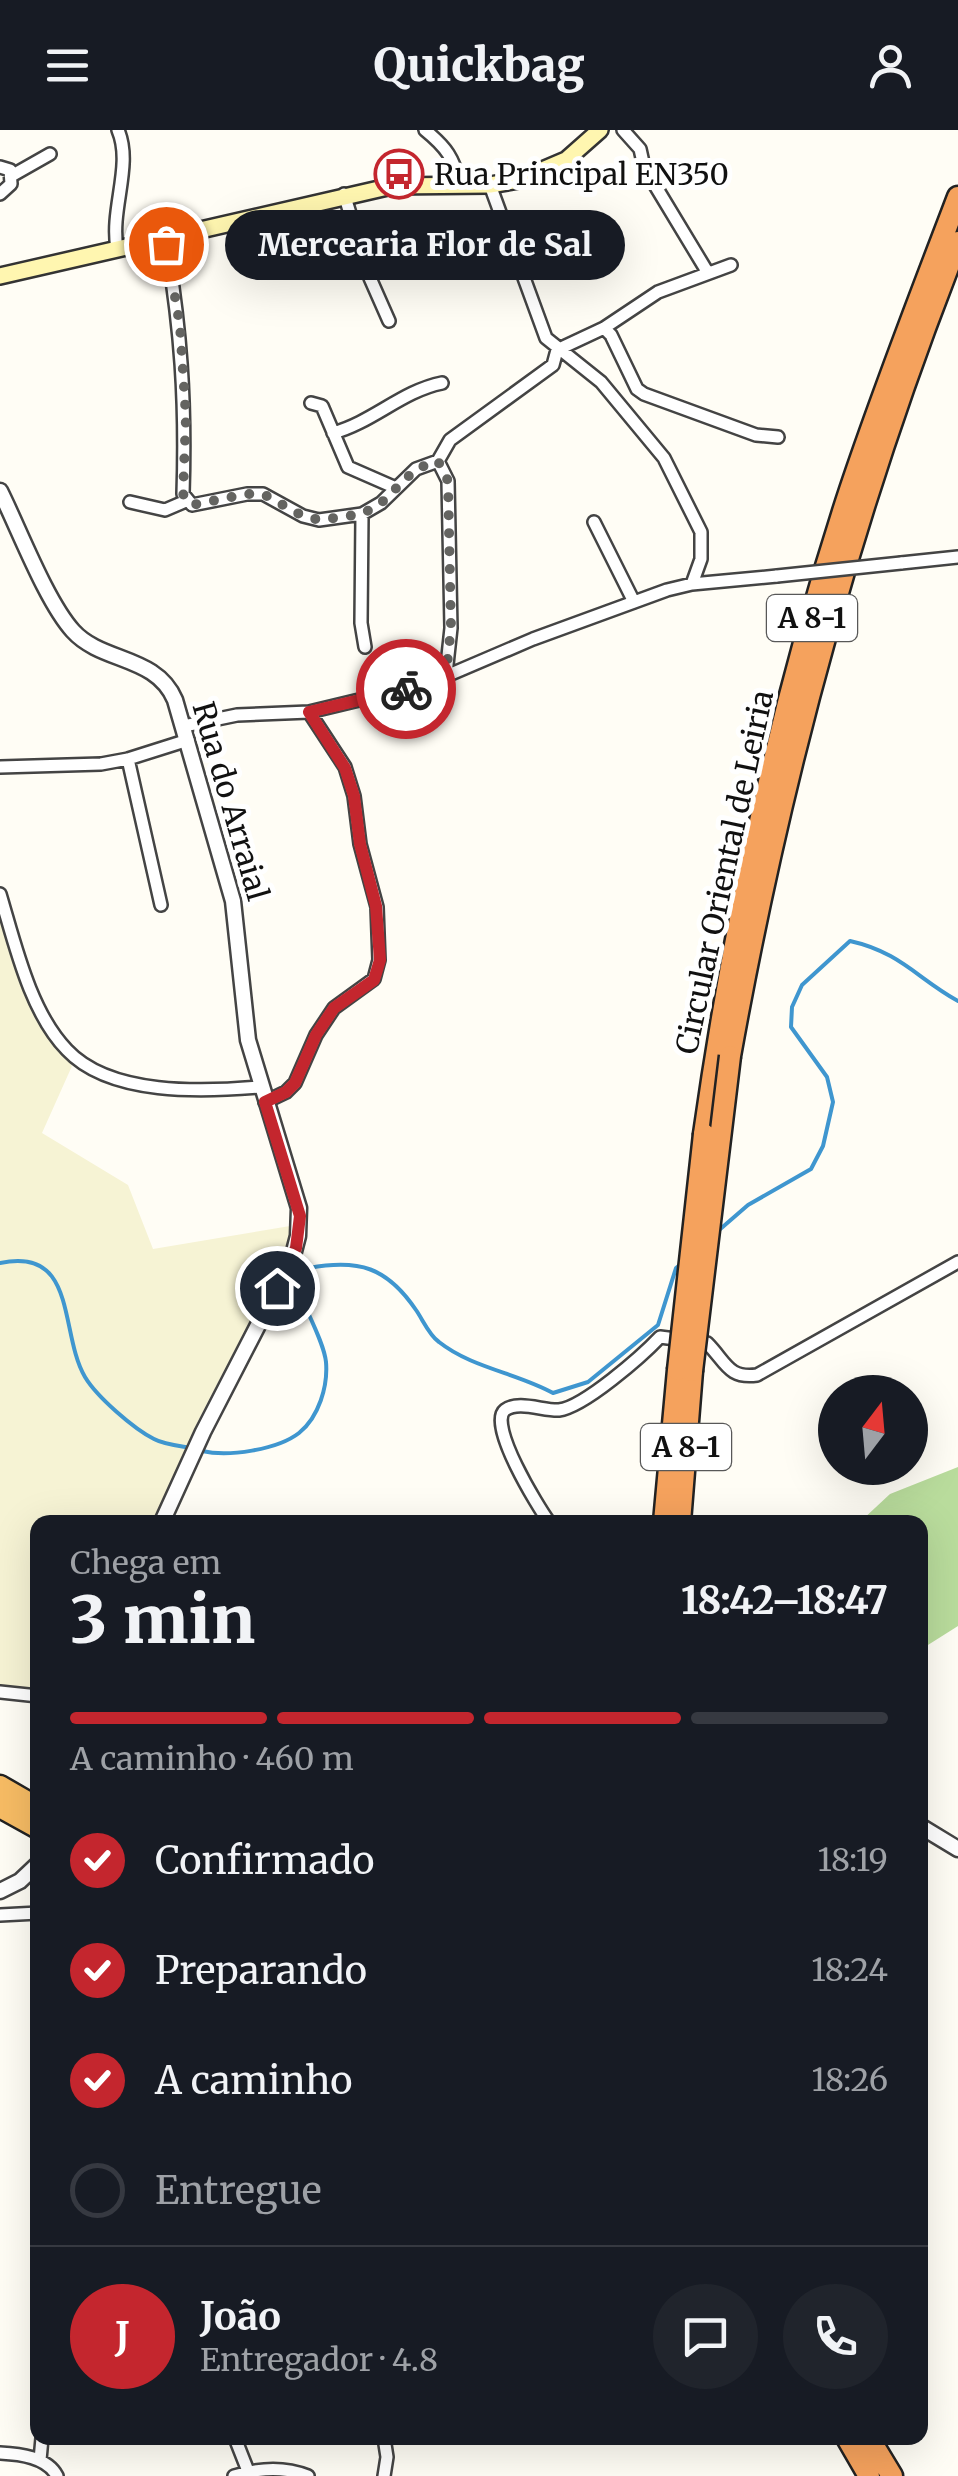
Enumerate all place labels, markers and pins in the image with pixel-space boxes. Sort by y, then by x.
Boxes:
bus stop icon: Rua Principal EN350 [373,148,425,200]
place label: Rua Principal EN350 [434,155,729,193]
pin [124,202,209,287]
callout: Mercearia Flor de Sal [226,209,626,279]
pin [235,1246,320,1331]

